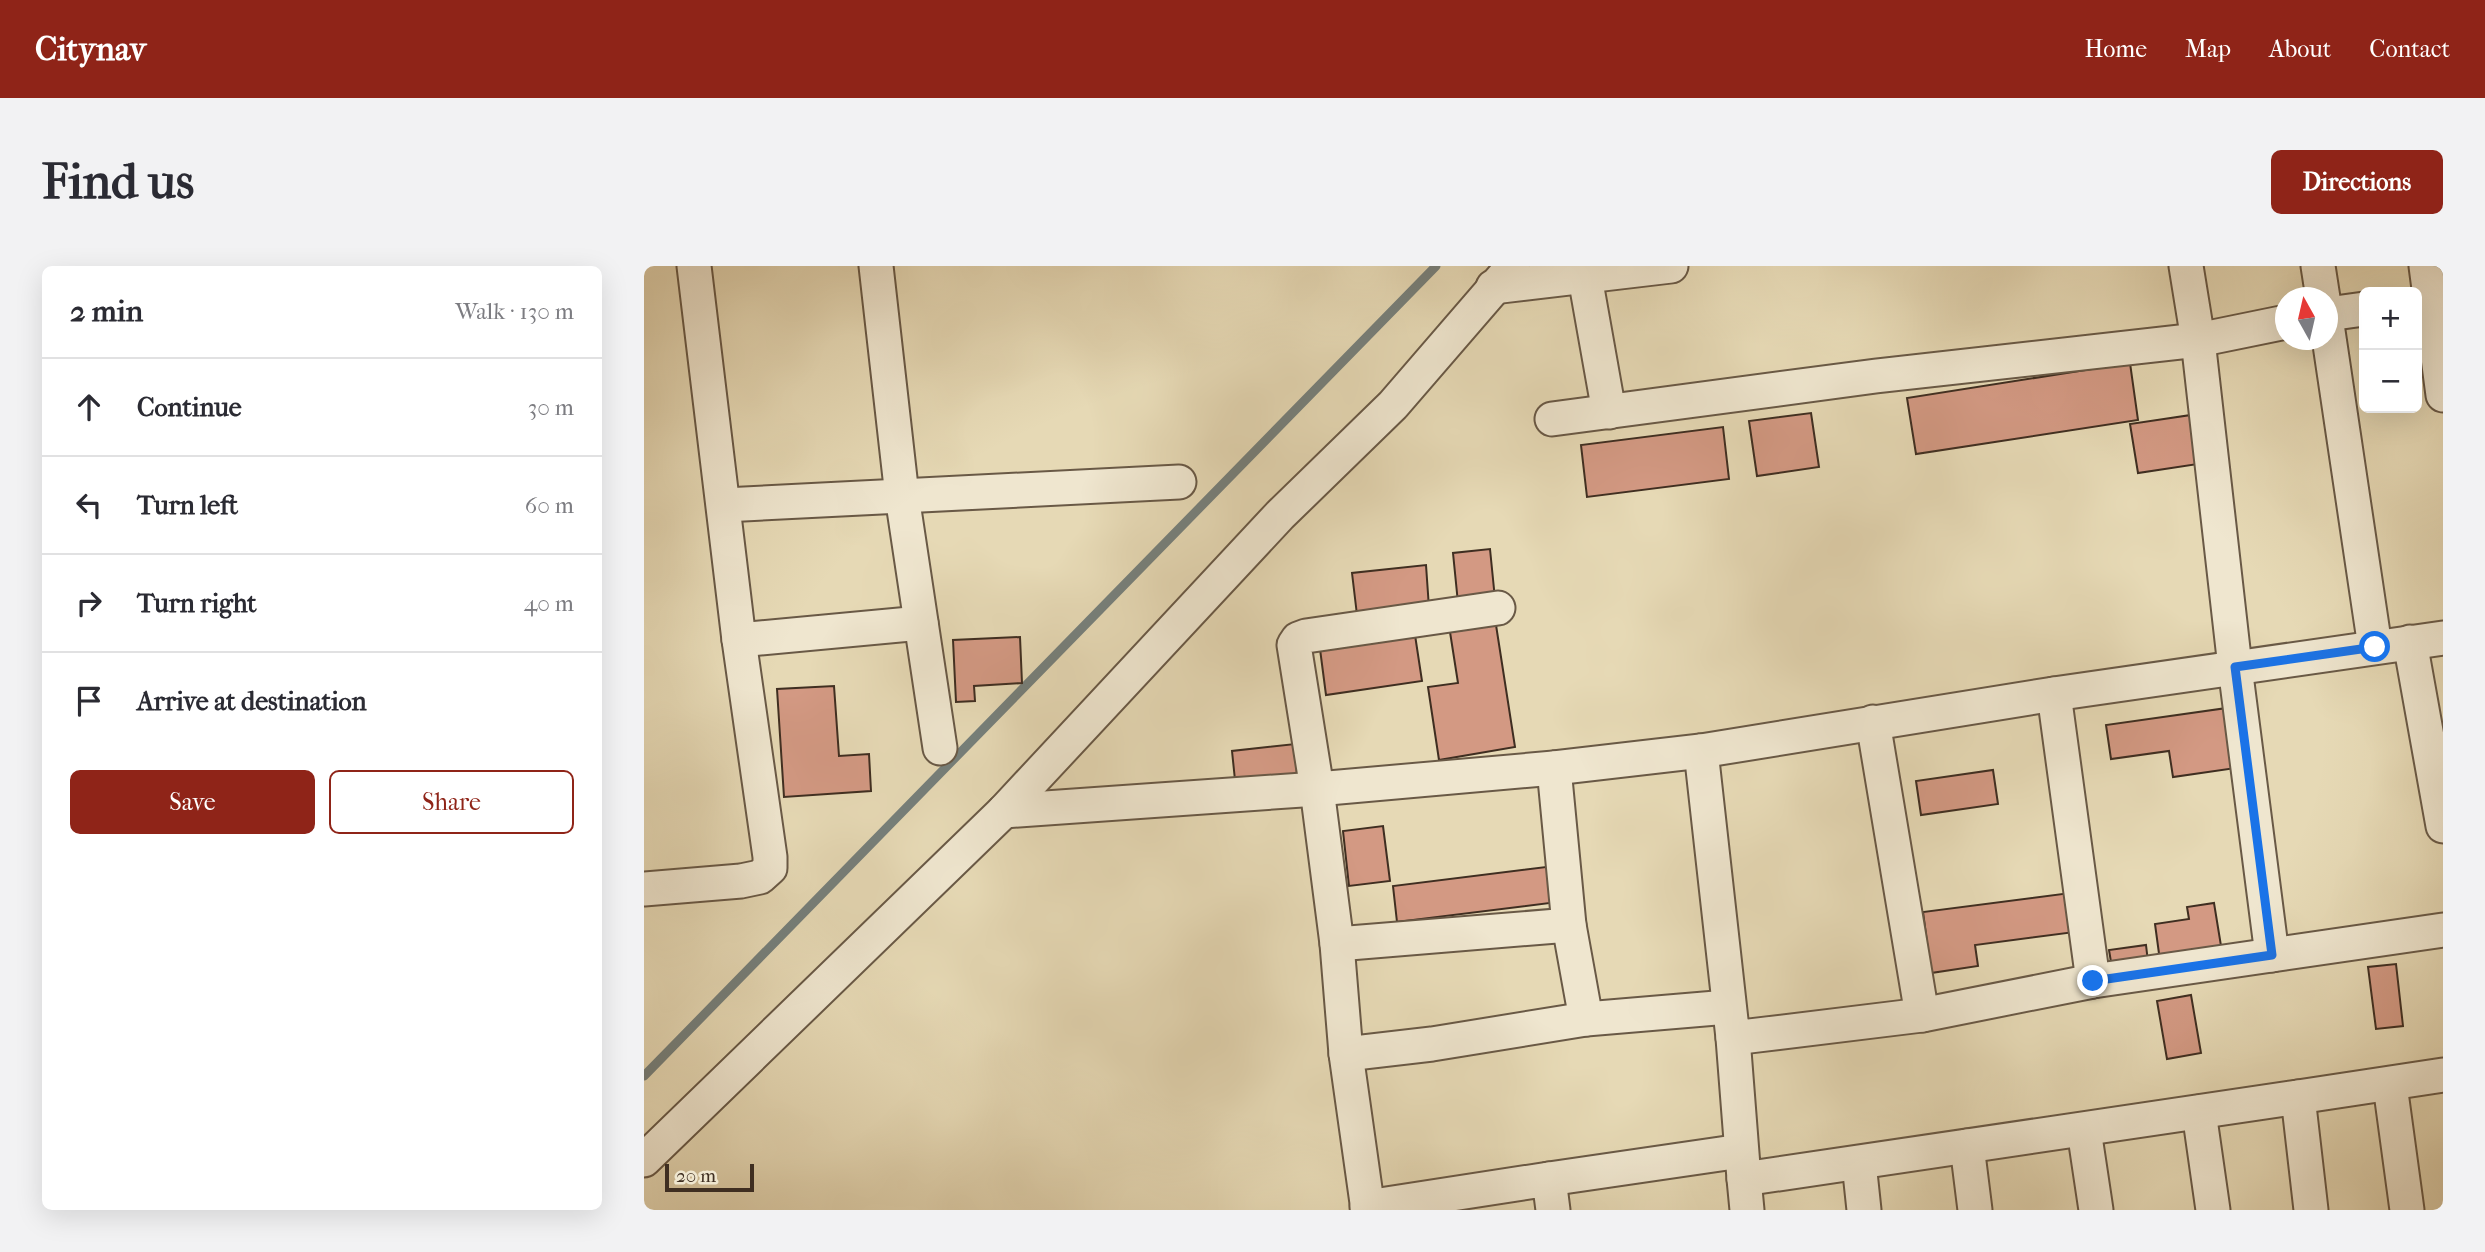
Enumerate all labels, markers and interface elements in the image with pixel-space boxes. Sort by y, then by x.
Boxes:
text: Citynav [35,30,146,69]
text: Home [2085,35,2147,63]
text: Map [2185,35,2231,63]
text: About [2269,35,2331,63]
text: Contact [2369,35,2450,63]
button: Directions [2271,150,2443,214]
text: Find us [42,153,194,211]
north arrow [2275,287,2338,350]
map controls [2359,287,2422,413]
button: + [2359,287,2422,350]
text: 2 min [70,294,143,329]
text: Walk · 130 m [455,298,574,325]
button: − [2359,350,2422,413]
icon: ahead [70,388,108,426]
text: Continue [137,392,242,423]
text: 30 m [528,394,574,421]
icon: left [70,486,108,524]
text: Turn left [137,490,238,521]
text: 60 m [525,492,574,519]
icon: right [70,584,108,622]
text: Turn right [137,588,257,619]
text: 40 m [524,590,574,617]
route start [2359,631,2390,662]
icon: arrive [70,682,108,720]
text: Arrive at destination [137,686,367,717]
button: Save [70,770,315,834]
button: Share [329,770,574,834]
route end [2077,965,2108,996]
scale bar [665,1161,754,1193]
text: 20 m [676,1165,716,1187]

